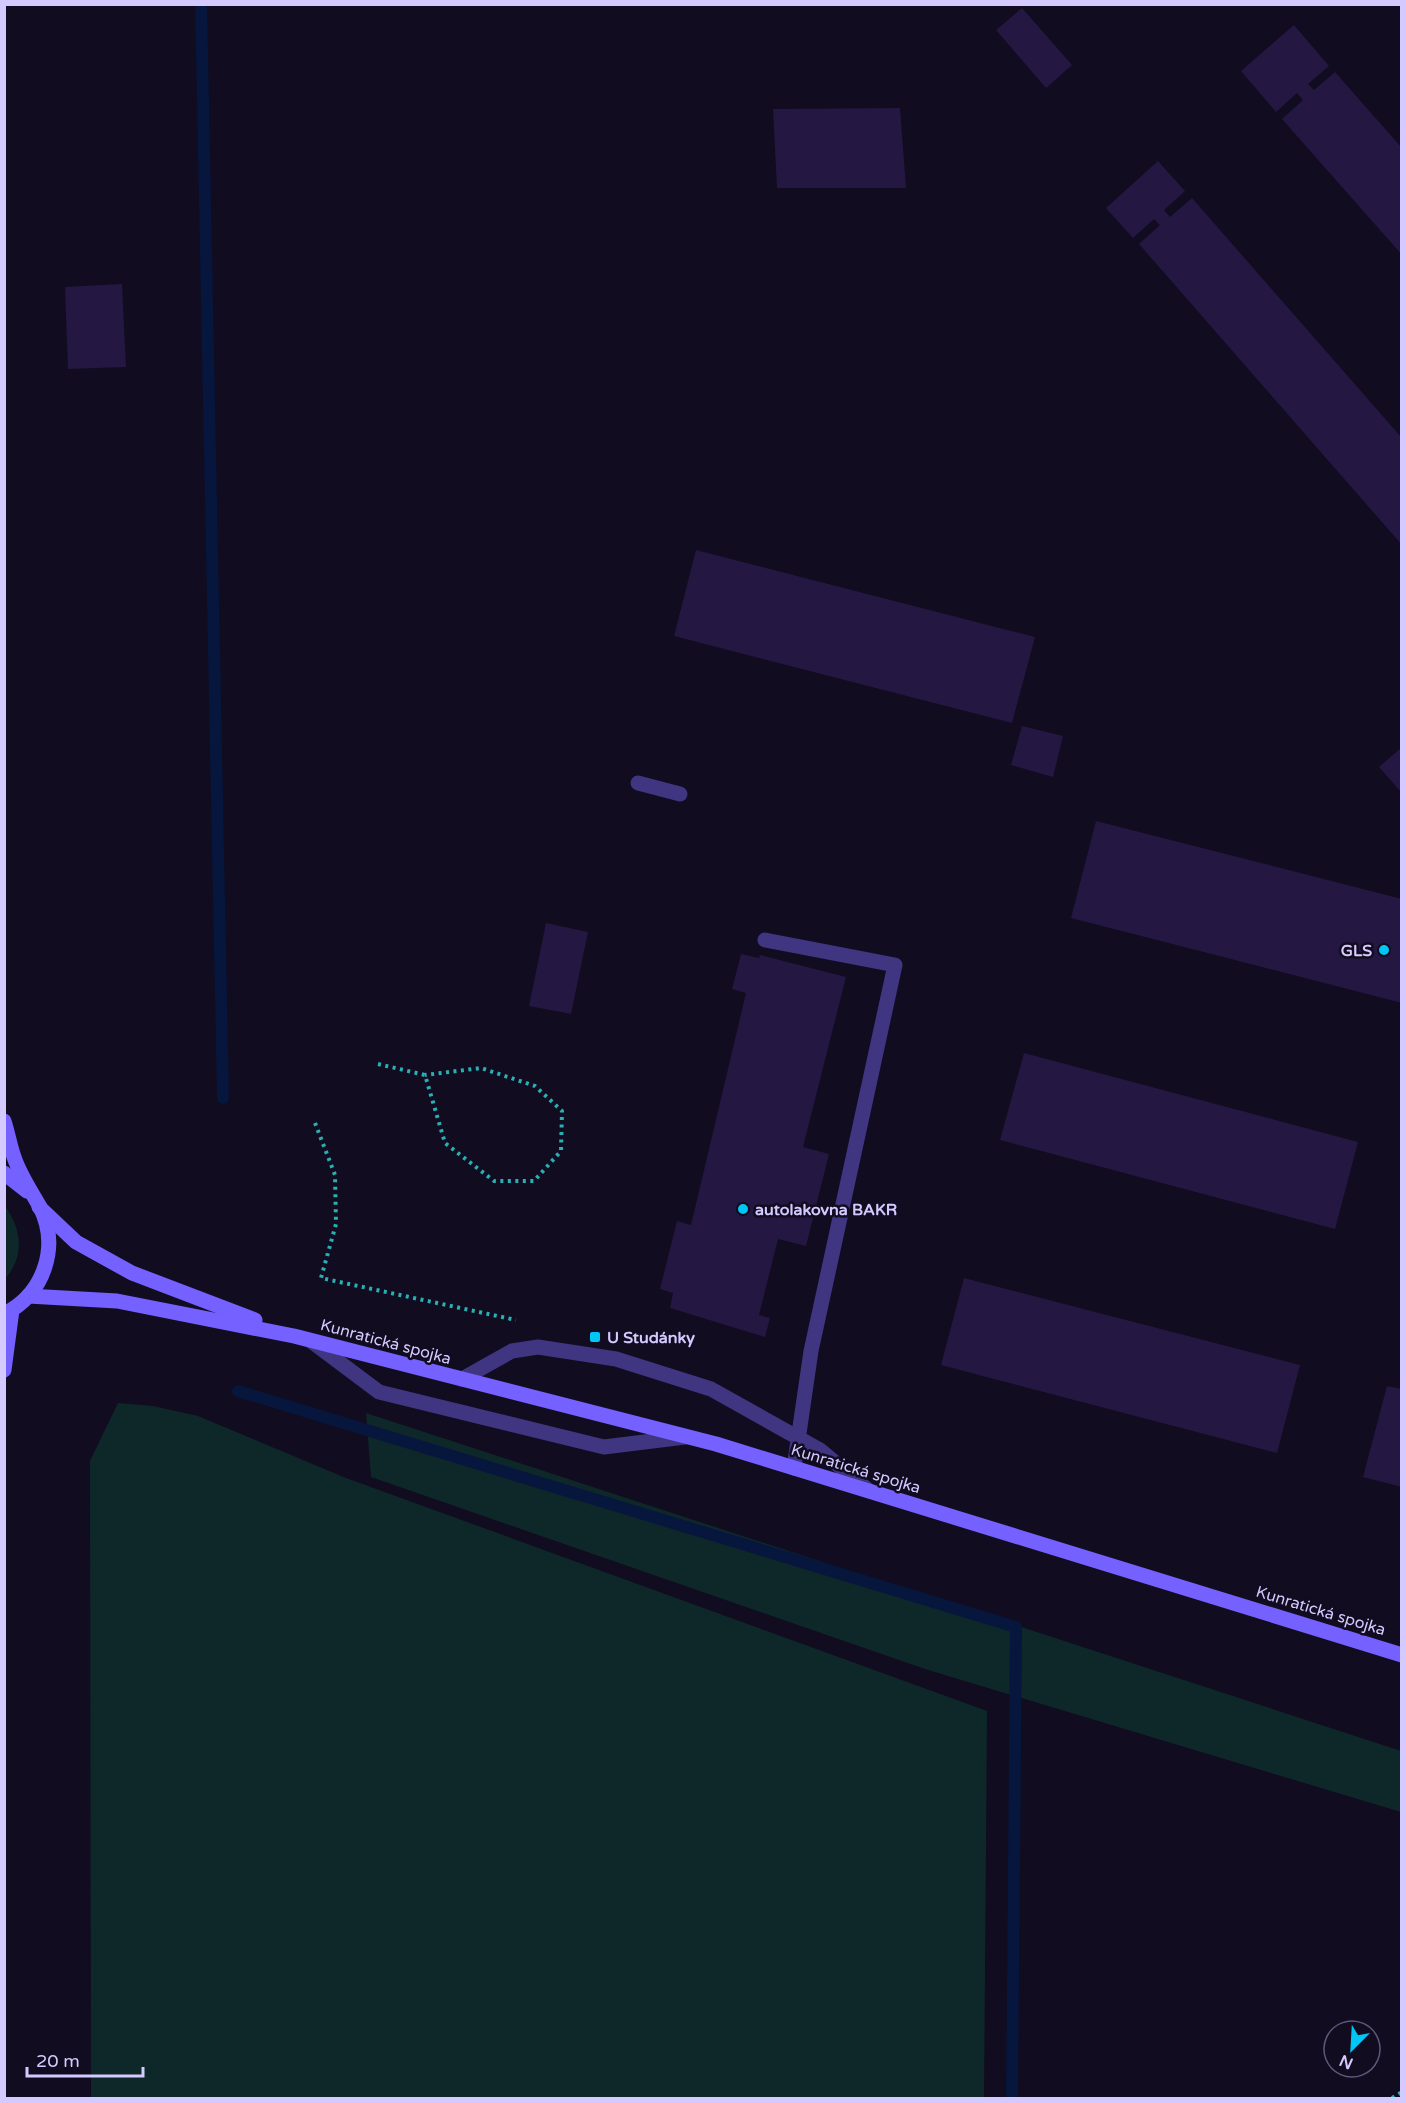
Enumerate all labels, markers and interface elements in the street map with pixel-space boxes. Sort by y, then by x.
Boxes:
place label: GLS [1341,941,1372,961]
marker: GLS [1377,943,1391,957]
place label: autolakovna BAKR [755,1200,897,1220]
marker: autolakovna BAKR [736,1202,750,1216]
street label: Kunratická spojka [318,1315,453,1369]
place label: U Studánky [607,1328,695,1348]
marker: U Studánky [588,1330,602,1344]
street label: Kunratická spojka [788,1440,923,1498]
street label: Kunratická spojka [1253,1582,1388,1640]
north arrow [1322,2019,1382,2079]
scale bar [27,2040,142,2078]
text: 20 m [36,2050,80,2072]
text: N [1336,2050,1356,2074]

